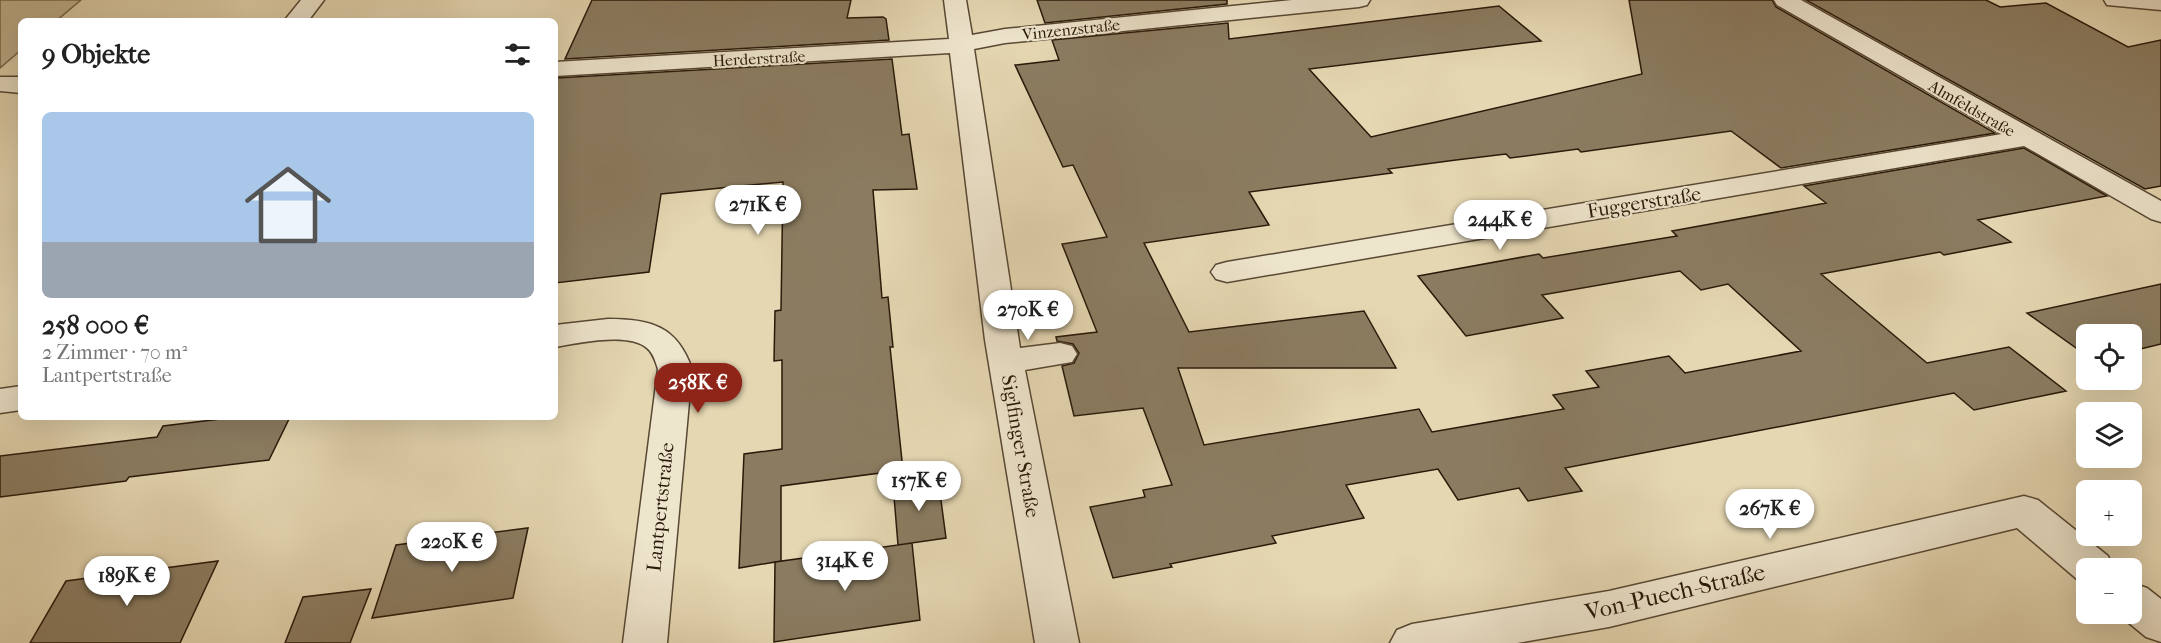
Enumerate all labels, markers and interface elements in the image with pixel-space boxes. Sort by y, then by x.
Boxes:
street label: Vinzenzstraße [1020,15,1121,44]
icon: filters [501,38,534,71]
text: 9 Objekte [42,39,150,70]
street label: Herderstraße [712,47,806,70]
street label: Almfeldstraße [1924,76,2018,141]
icon: home [234,151,342,259]
street label: Fuggerstraße [1586,182,1703,223]
pin: 271K € [709,185,807,236]
text: 271K € [729,193,787,216]
pin: 244K € [1451,200,1549,251]
text: 244K € [1468,208,1532,231]
pin: 270K € [979,290,1077,341]
text: 270K € [997,298,1059,321]
text: 258 000 € [42,310,149,341]
map controls [2076,324,2142,624]
button: locate [2076,324,2142,390]
text: 2 Zimmer · 70 m² [42,341,187,364]
pin: 258K € [649,363,747,414]
text: Lantpertstraße [42,364,172,387]
text: 258K € [668,371,728,394]
street label: Siglfinger Straße [997,373,1044,519]
button: layers [2076,402,2142,468]
street label: Lantpertstraße [642,441,679,573]
pin: 157K € [870,461,968,512]
text: 157K € [891,469,947,492]
button: + [2076,480,2142,546]
pin: 267K € [1721,489,1819,540]
text: 267K € [1739,497,1801,520]
pin: 220K € [403,522,501,573]
text: 220K € [421,530,483,553]
pin: 314K € [796,541,894,592]
text: 314K € [816,549,874,572]
pin: 189K € [78,556,176,607]
street label: Von-Puech-Straße [1581,558,1768,627]
button: − [2076,558,2142,624]
text: 189K € [98,564,156,587]

